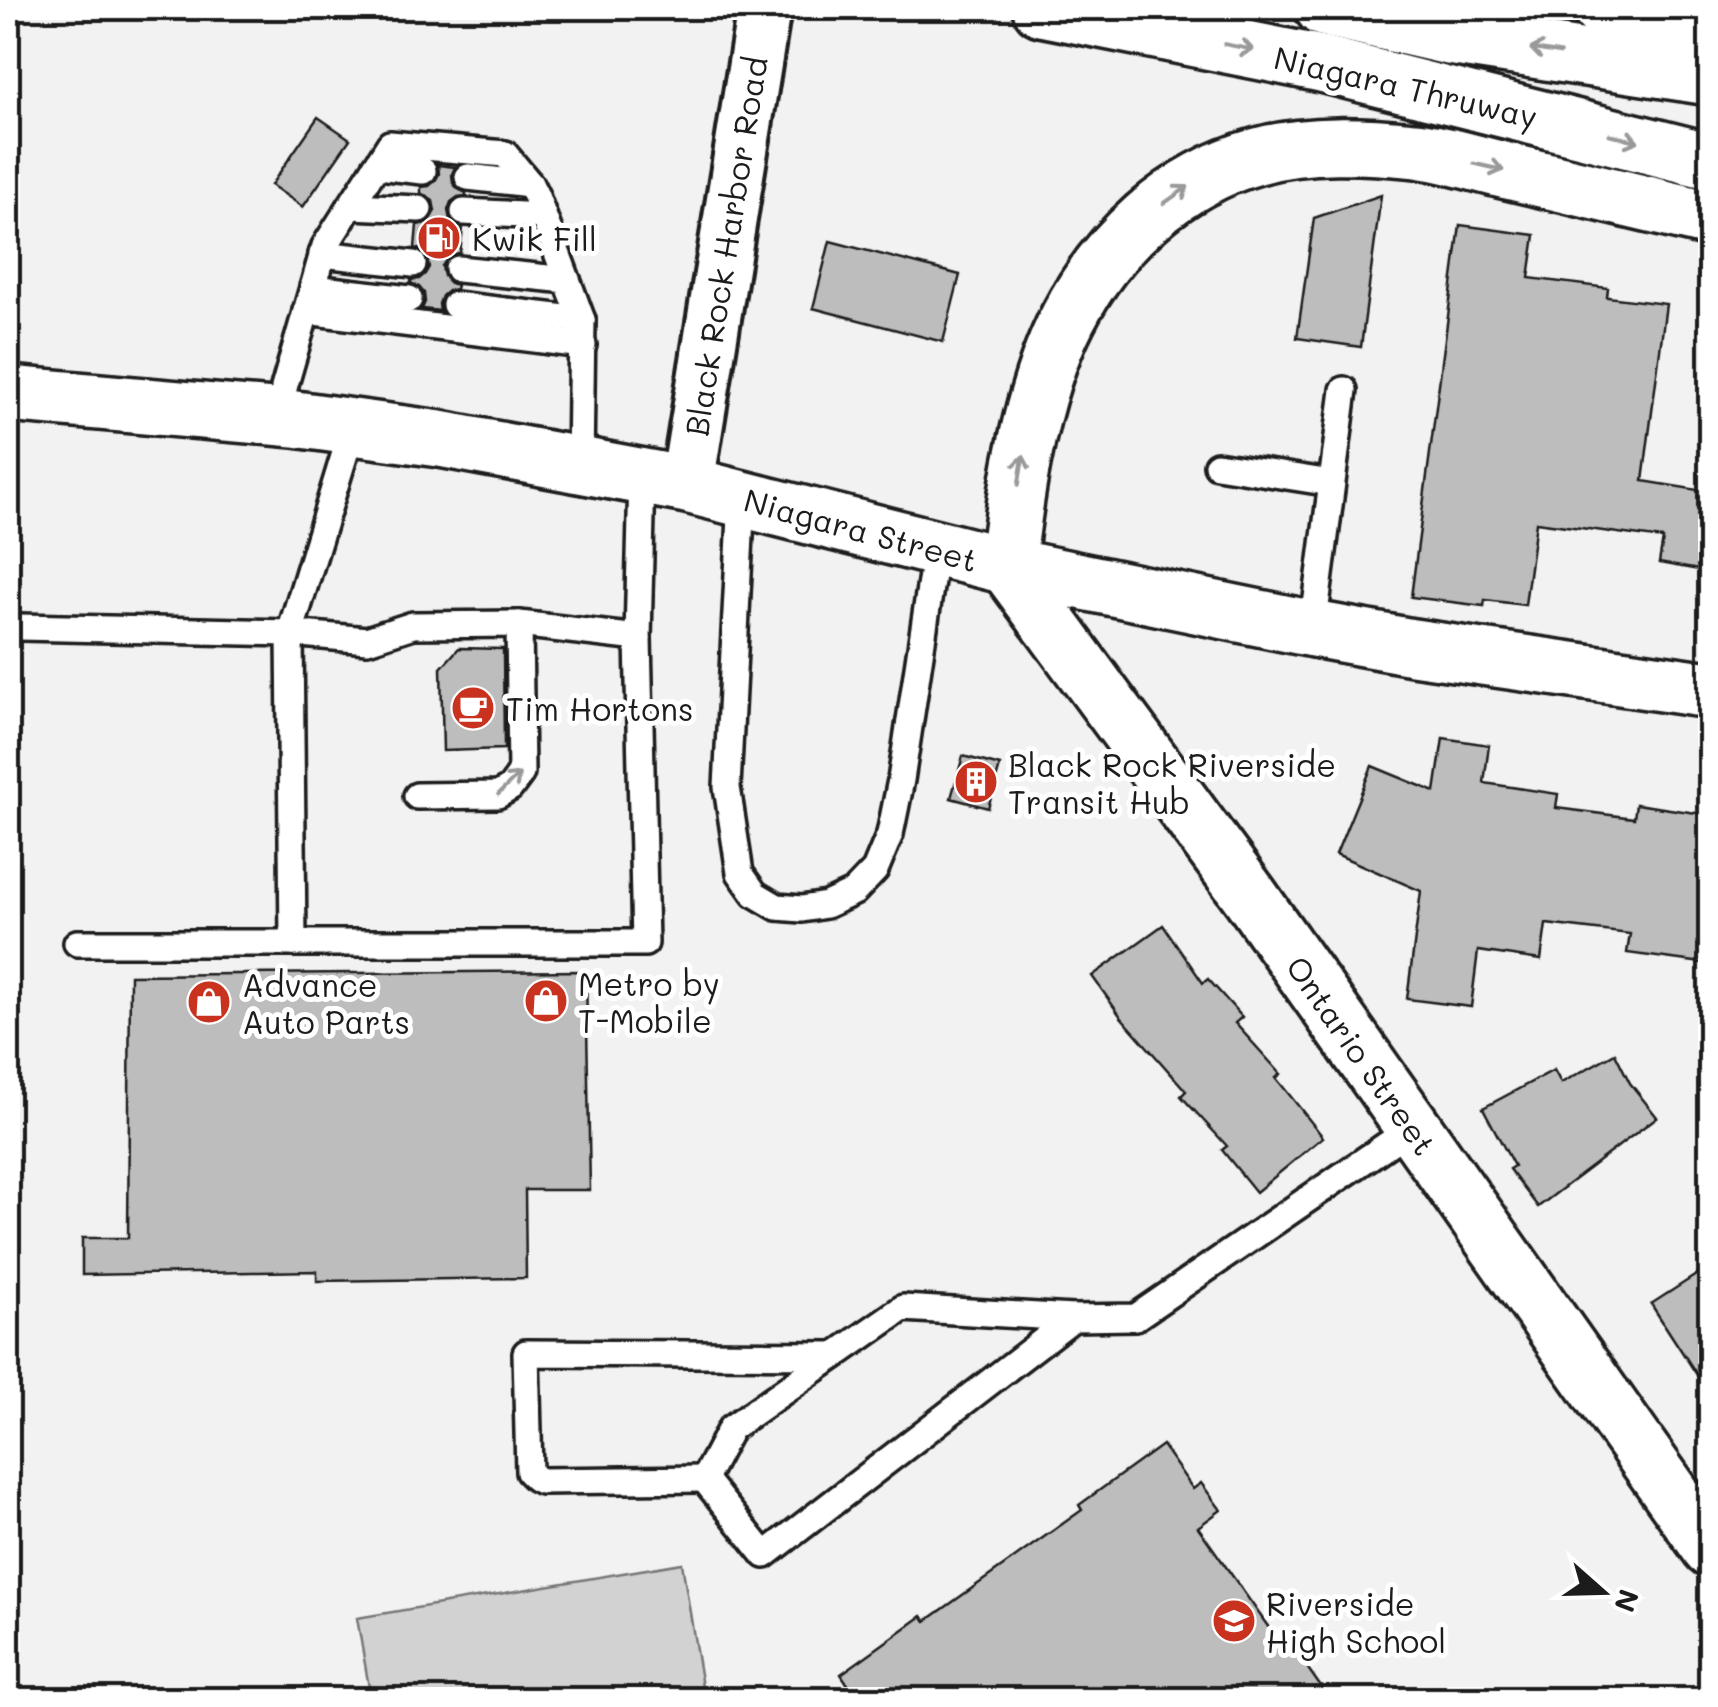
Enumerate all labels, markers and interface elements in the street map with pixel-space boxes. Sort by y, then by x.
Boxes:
street label: Niagara Thruway [1270,35,1542,138]
one-way arrow [1222,39,1254,58]
one-way arrow [1529,42,1562,60]
street label: Black Rock Harbor Road [674,53,776,439]
one-way arrow [1607,130,1639,148]
one-way arrow [1472,159,1504,177]
one-way arrow [1161,185,1189,206]
fuel station icon: Kwik Fill [416,215,462,261]
place label: Kwik Fill [472,217,597,259]
one-way arrow [1013,454,1031,487]
street label: Niagara Street [740,478,982,580]
cafe icon: Tim Hortons [450,685,496,731]
place label: Tim Hortons [506,687,694,729]
place label: Black Rock Riverside Transit Hub [1008,743,1336,822]
building icon: Black Rock Riverside Transit Hub [953,759,999,805]
one-way arrow [496,772,521,796]
street label: Ontario Street [1278,947,1446,1163]
place label: Metro by T-Mobile [578,962,720,1041]
place label: Advance Auto Parts [242,963,410,1042]
shop icon: Metro by T-Mobile [523,978,569,1024]
shop icon: Advance Auto Parts [186,979,232,1025]
north arrow [1553,1542,1653,1642]
place label: Riverside High School [1266,1582,1446,1661]
text: N [1607,1585,1648,1617]
school or university icon: Riverside High School [1211,1598,1257,1644]

